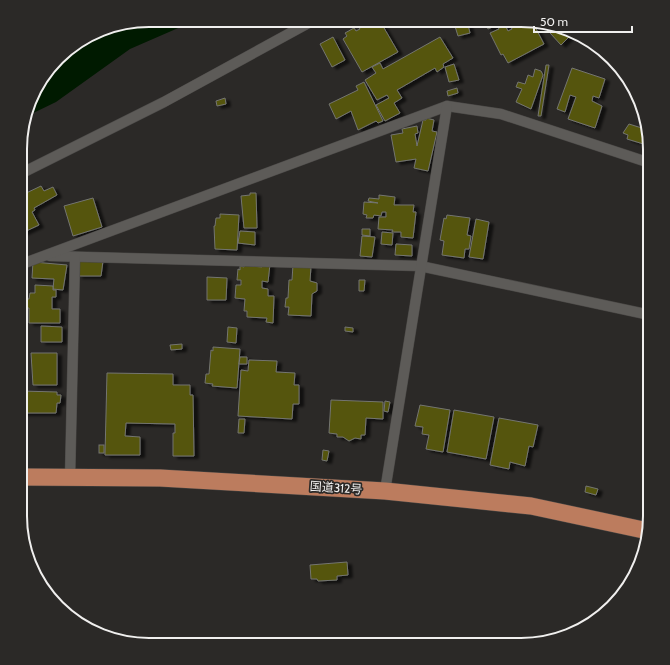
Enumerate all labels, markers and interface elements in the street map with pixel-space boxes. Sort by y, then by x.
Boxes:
scale bar [534,8,632,34]
text: 50 m [540,14,568,29]
street label: 国道312号 [309,478,363,497]

